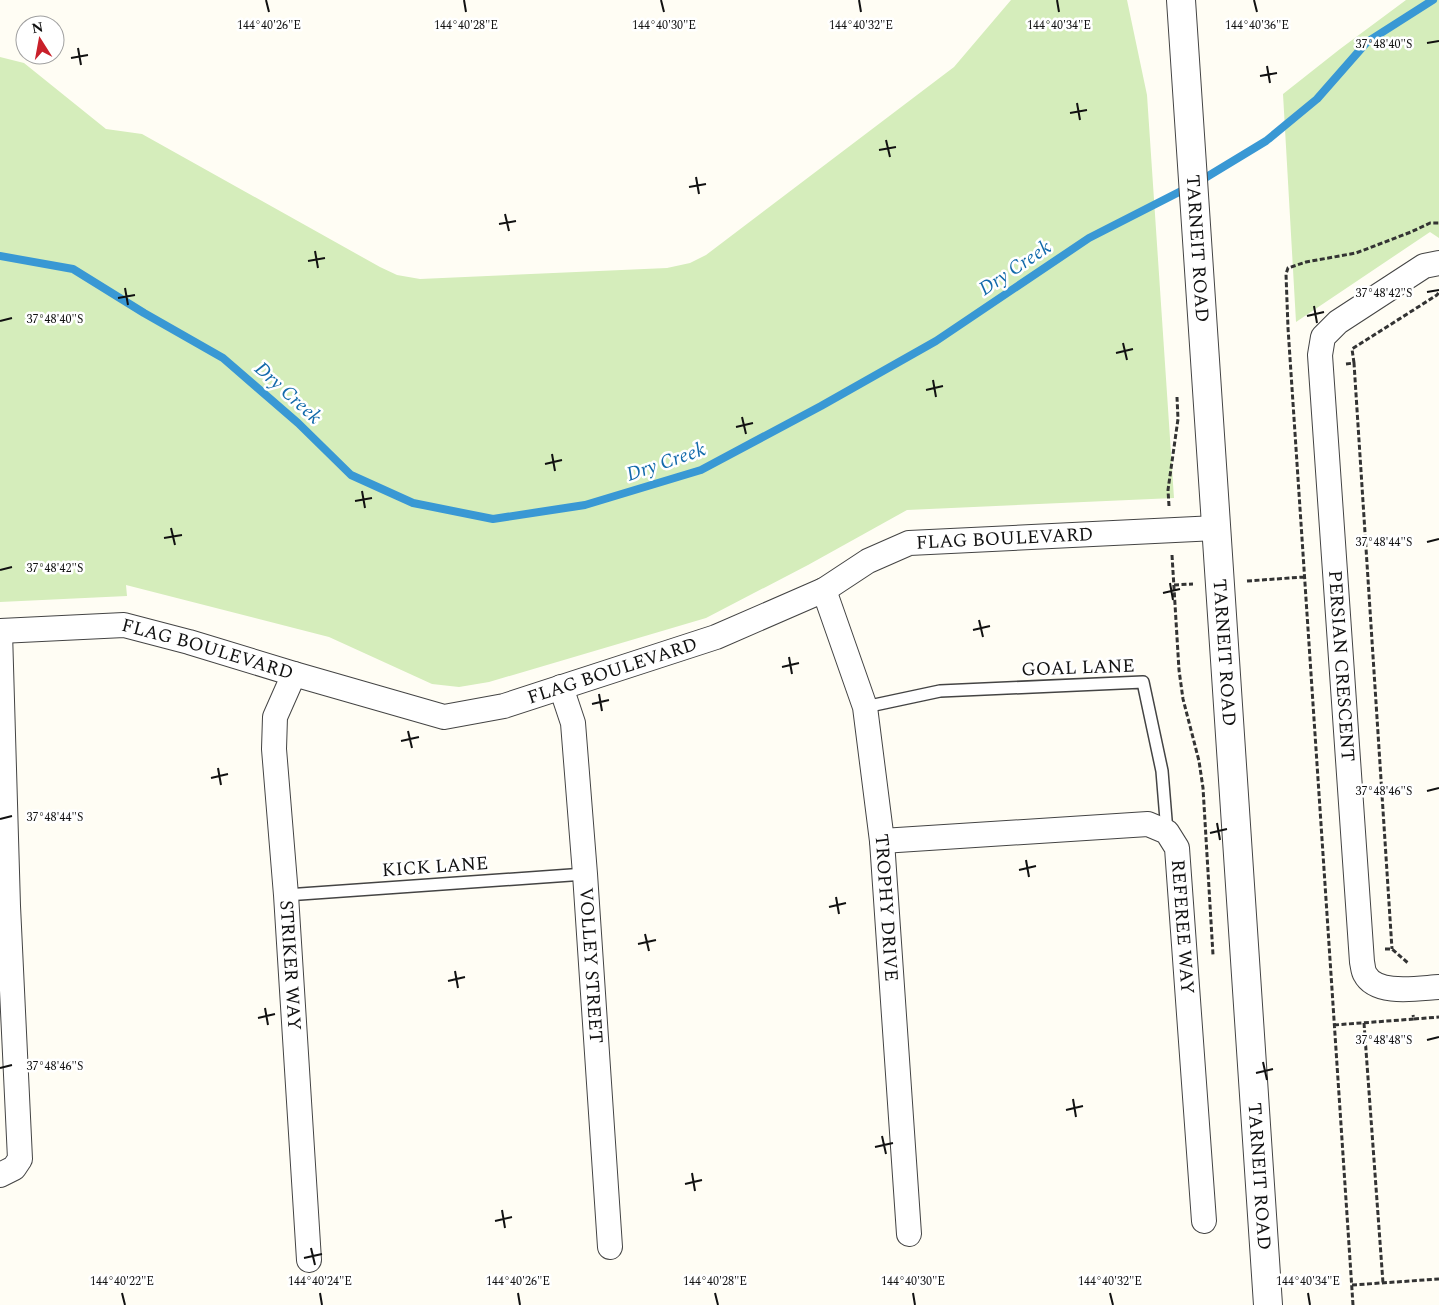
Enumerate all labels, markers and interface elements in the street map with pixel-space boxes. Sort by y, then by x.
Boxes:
north arrow [15,15,65,65]
text: N [30,16,45,39]
text: 144°40'26"E [237,16,301,35]
text: 144°40'28"E [434,16,498,35]
text: 144°40'30"E [632,16,696,35]
text: 144°40'32"E [829,16,893,35]
text: 144°40'34"E [1027,16,1091,35]
text: 144°40'36"E [1225,16,1289,35]
text: 37°48'40"S [1356,35,1412,54]
street label: TARNEIT ROAD [1178,174,1217,323]
water label: Dry Creek [973,232,1058,303]
text: 37°48'42"S [1356,284,1412,303]
text: 37°48'40"S [27,310,83,329]
water label: Dry Creek [247,354,329,432]
water label: Dry Creek [622,434,710,490]
street label: FLAG BOULEVARD [915,520,1094,557]
text: 37°48'44"S [1356,533,1412,552]
text: 37°48'42"S [27,559,83,578]
street label: PERSIAN CRESCENT [1320,569,1363,763]
street label: TARNEIT ROAD [1205,578,1244,727]
street label: FLAG BOULEVARD [118,610,297,687]
street label: FLAG BOULEVARD [523,629,701,712]
street label: GOAL LANE [1021,652,1135,684]
text: 37°48'46"S [1356,782,1412,801]
text: 37°48'44"S [27,808,83,827]
street label: TROPHY DRIVE [867,832,906,983]
street label: KICK LANE [381,849,489,885]
street label: REFEREE WAY [1163,858,1202,995]
street label: VOLLEY STREET [571,886,611,1044]
street label: STRIKER WAY [272,899,309,1031]
text: 37°48'48"S [1356,1031,1412,1050]
text: 37°48'46"S [27,1057,83,1076]
street label: TARNEIT ROAD [1240,1102,1279,1251]
text: 144°40'22"E [90,1272,154,1291]
text: 144°40'24"E [288,1272,352,1291]
text: 144°40'26"E [486,1272,550,1291]
text: 144°40'28"E [683,1272,747,1291]
text: 144°40'30"E [881,1272,945,1291]
text: 144°40'32"E [1078,1272,1142,1291]
text: 144°40'34"E [1276,1272,1340,1291]

